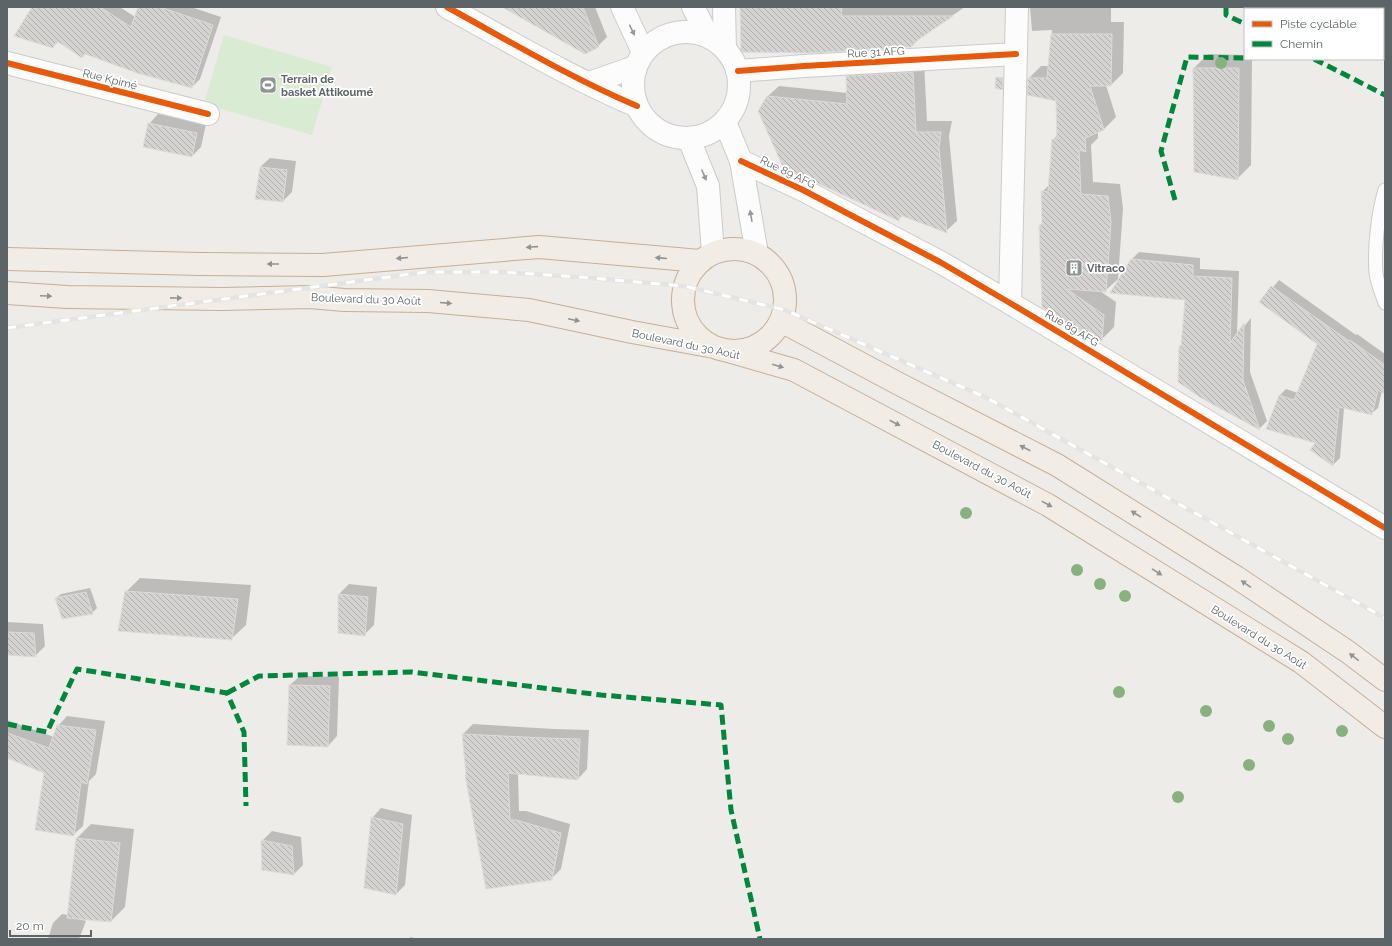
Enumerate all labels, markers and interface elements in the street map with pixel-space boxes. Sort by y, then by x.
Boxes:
legend [1244,8,1384,60]
text: Piste cyclable [1280,17,1357,31]
one-way arrow [629,24,635,35]
text: Chemin [1280,37,1323,51]
street label: Rue 31 AFG [847,44,905,60]
street label: Rue Kpimé [81,66,139,93]
place label: Terrain de basket Attikoumé [281,73,374,99]
sports icon: Terrain de basket Attikoumé [258,75,278,95]
street label: Rue 89 AFG [758,153,818,191]
one-way arrow [701,170,707,181]
one-way arrow [748,210,754,222]
one-way arrow [526,244,538,251]
one-way arrow [396,254,408,261]
one-way arrow [655,255,667,261]
building icon: Vitraco [1064,258,1084,278]
one-way arrow [266,261,279,267]
place label: Vitraco [1087,262,1125,275]
street label: Boulevard du 30 Août [311,291,422,308]
one-way arrow [40,292,52,299]
one-way arrow [170,295,183,301]
one-way arrow [440,299,452,306]
street label: Rue 89 AFG [1043,307,1101,350]
one-way arrow [568,317,581,323]
street label: Boulevard du 30 Août [631,327,741,362]
one-way arrow [773,363,785,369]
one-way arrow [889,420,901,426]
street label: Boulevard du 30 Août [930,438,1034,501]
one-way arrow [1019,445,1030,451]
one-way arrow [1041,501,1053,507]
one-way arrow [1131,511,1142,518]
one-way arrow [1151,569,1163,576]
one-way arrow [1241,580,1252,588]
street label: Boulevard du 30 Août [1209,603,1309,672]
one-way arrow [1349,652,1360,661]
scale bar [10,912,91,938]
text: 20 m [16,919,44,933]

